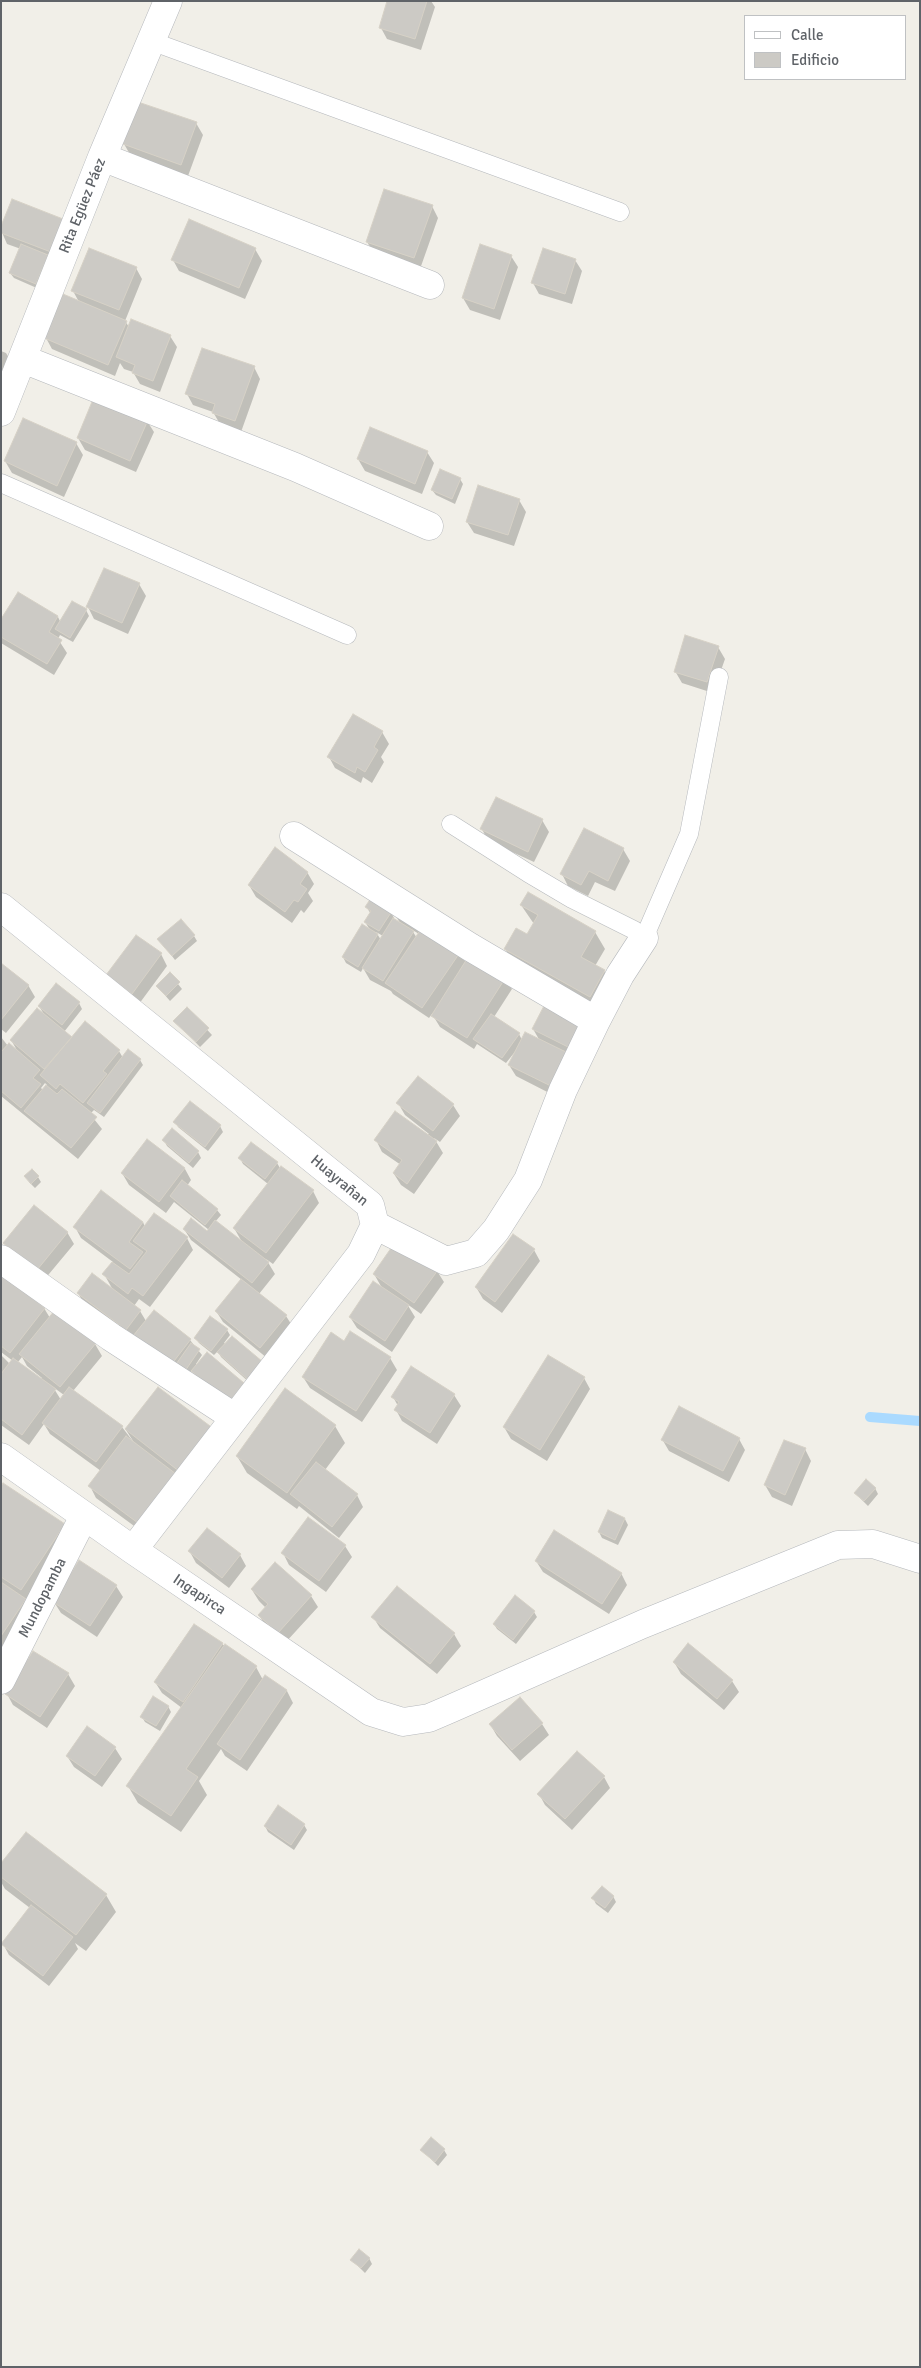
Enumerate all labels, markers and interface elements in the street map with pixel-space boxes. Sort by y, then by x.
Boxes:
legend [744,15,906,80]
text: Calle [791,26,824,44]
text: Edificio [791,51,839,69]
street label: Rita Egüez Páez [56,156,110,256]
street label: Huayrañan [307,1152,371,1210]
street label: Mundopamba [15,1555,71,1641]
street label: Ingapirca [169,1571,229,1619]

